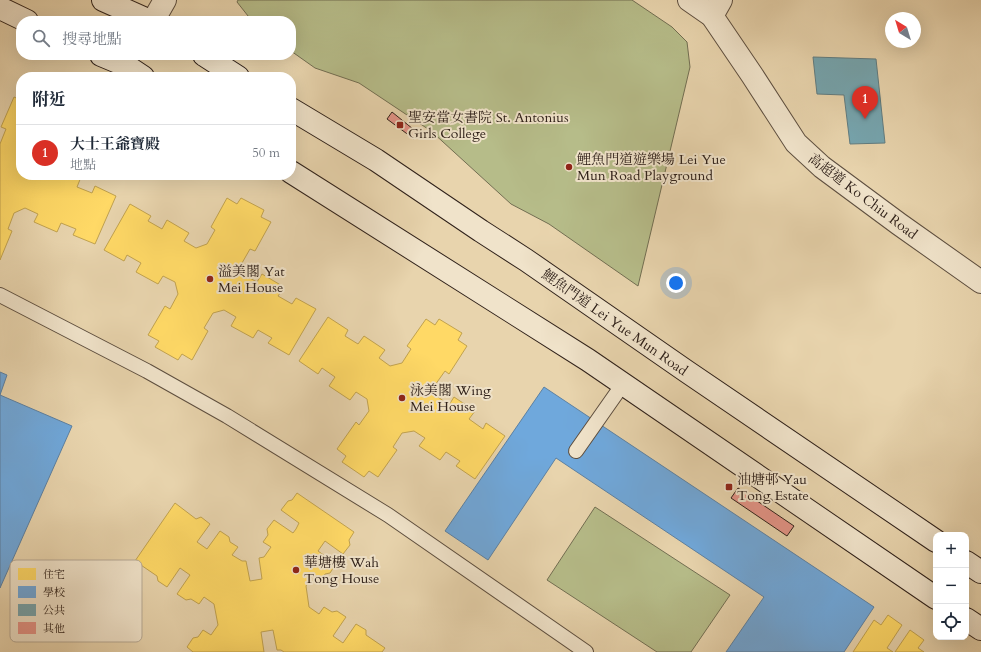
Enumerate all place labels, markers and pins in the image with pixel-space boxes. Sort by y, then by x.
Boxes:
pin: 1 [852,86,878,119]
place label: 聖安當女書院 St. Antonius Girls College [408,108,569,143]
marker: 聖安當女書院 St. Antonius Girls College [395,120,405,130]
place label: 鯉魚門道遊樂場 Lei Yue Mun Road Playground [577,150,726,185]
marker: 鯉魚門道遊樂場 Lei Yue Mun Road Playground [564,162,574,172]
place label: 溢美閣 Yat Mei House [218,262,285,297]
marker: 溢美閣 Yat Mei House [205,274,215,284]
place label: 泳美閣 Wing Mei House [410,381,491,416]
marker: 泳美閣 Wing Mei House [397,393,407,403]
place label: 油塘邨 Yau Tong Estate [737,470,809,505]
marker: 油塘邨 Yau Tong Estate [724,482,734,492]
place label: 華塘樓 Wah Tong House [304,553,379,588]
marker: 華塘樓 Wah Tong House [291,565,301,575]

